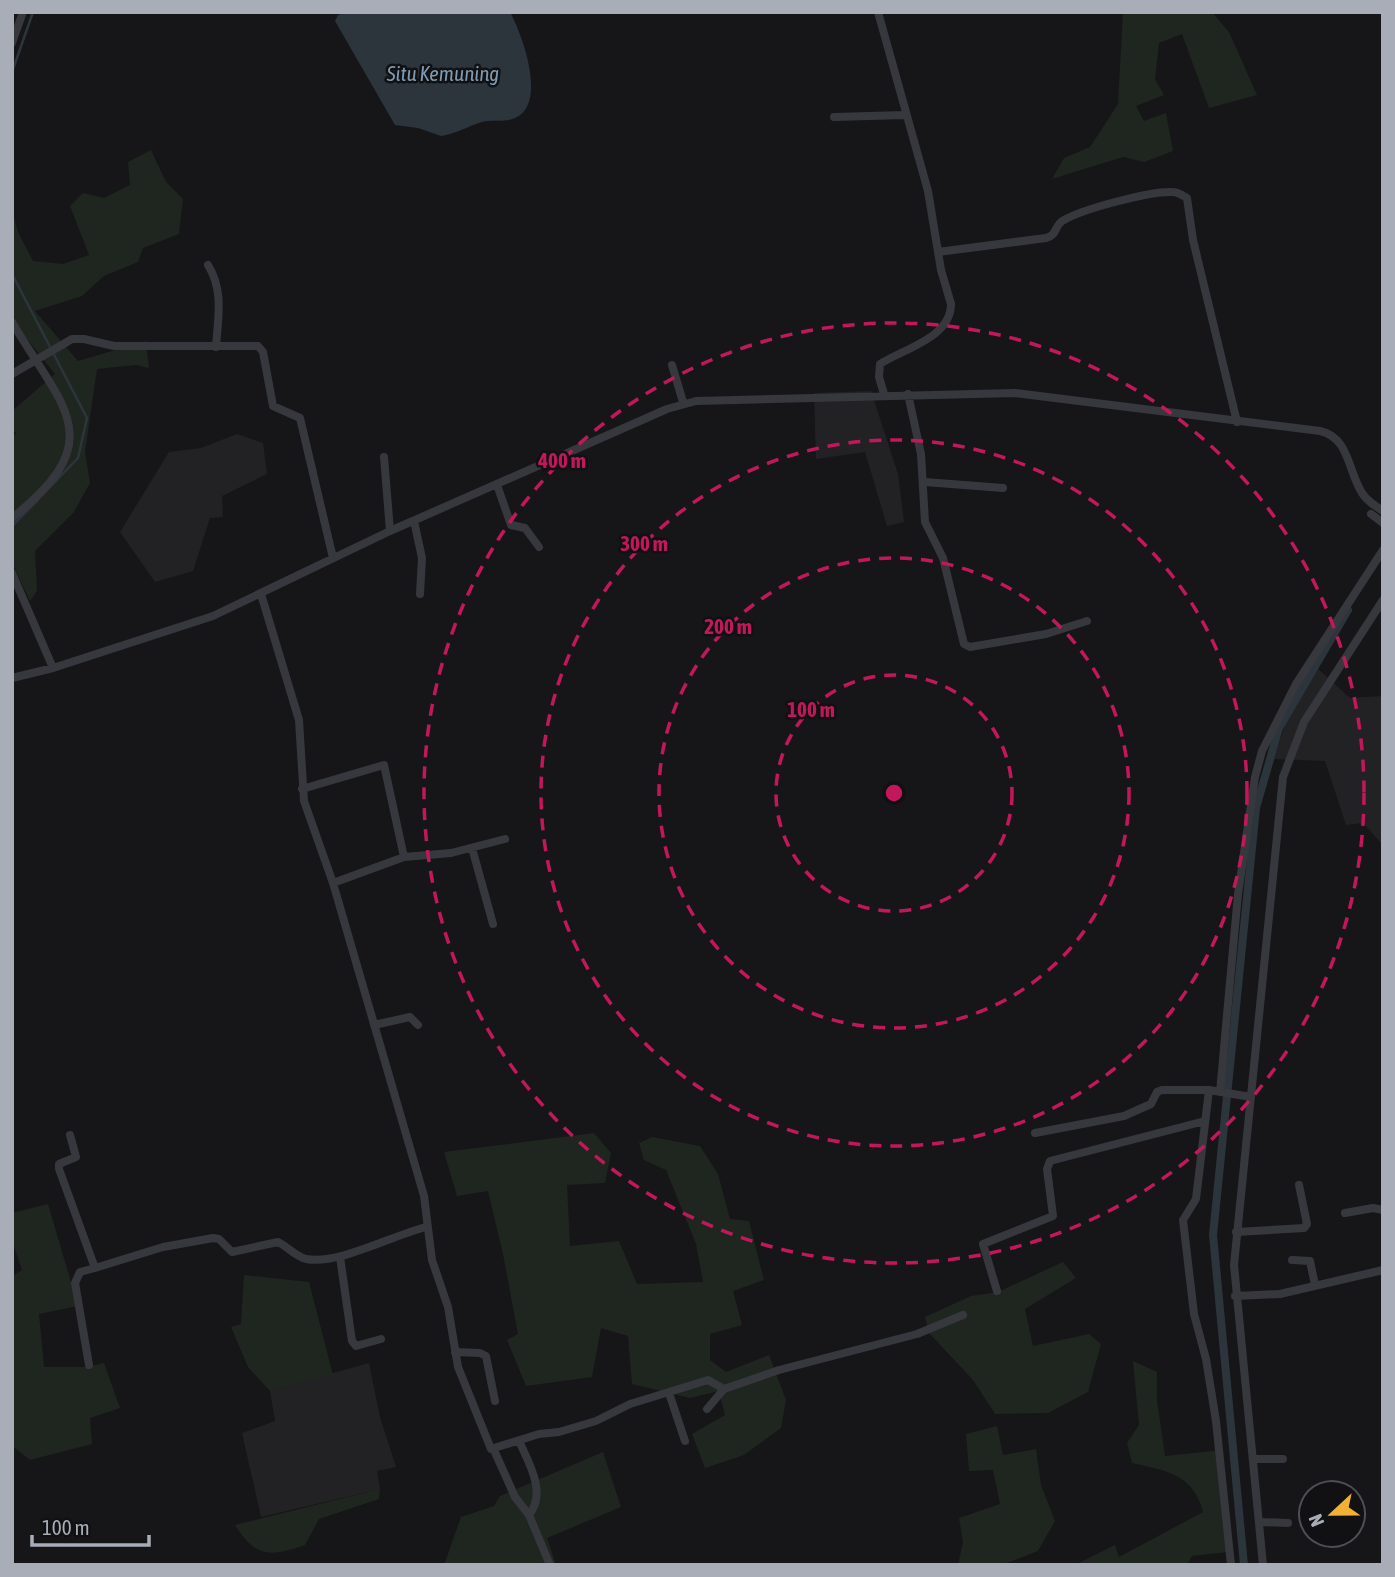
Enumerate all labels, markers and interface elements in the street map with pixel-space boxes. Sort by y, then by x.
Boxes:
water label: Situ Kemuning [386,61,499,85]
text: 400 m [537,448,586,472]
text: 300 m [620,531,668,555]
text: 200 m [704,614,752,638]
text: 100 m [787,697,835,721]
centre of rings [882,781,906,805]
north arrow [1297,1479,1367,1549]
scale bar [32,1504,149,1548]
text: N [1304,1511,1329,1530]
text: 100 m [42,1515,90,1539]

